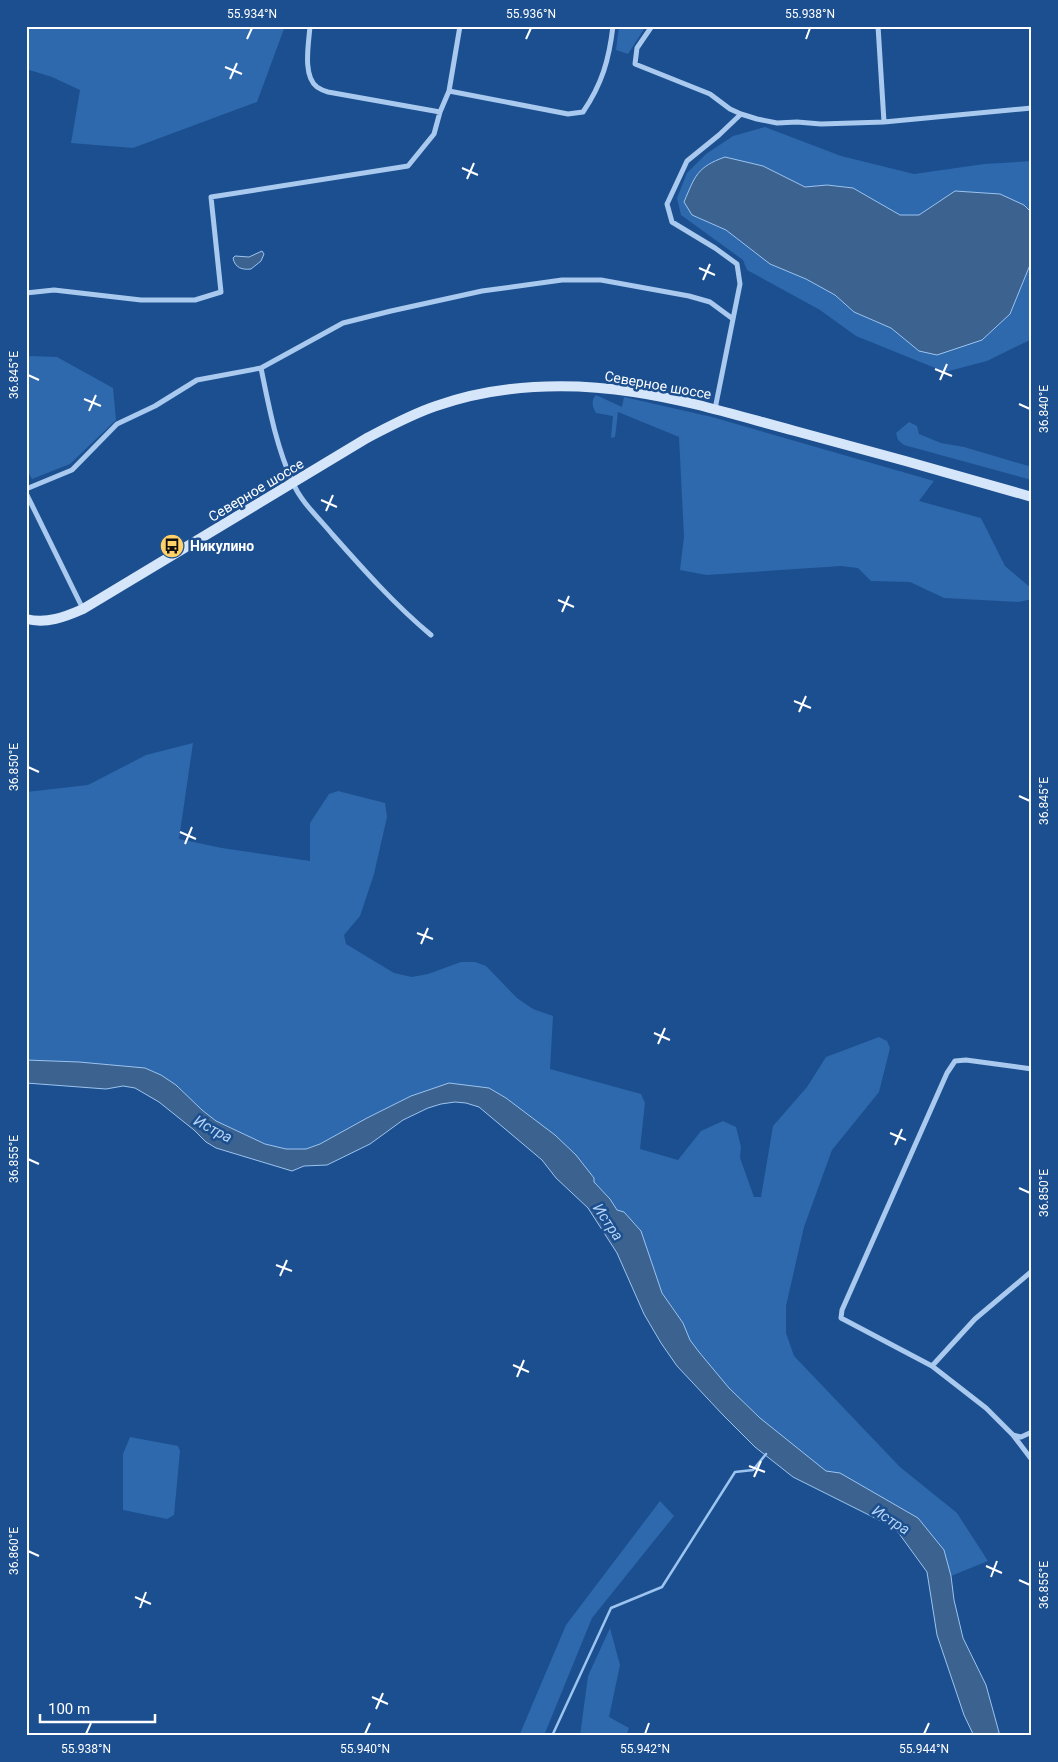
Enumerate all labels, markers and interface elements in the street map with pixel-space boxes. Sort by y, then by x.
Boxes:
text: 55.934°N [227,7,277,21]
text: 55.936°N [506,7,556,21]
text: 55.938°N [785,7,835,21]
text: 36.845°E [7,351,21,399]
street label: Северное шоссе [603,368,713,402]
text: 36.840°E [1037,385,1051,433]
street label: Северное шоссе [206,455,306,525]
bus stop icon: Никулино [159,533,185,559]
place label: Никулино [190,538,254,554]
text: 36.850°E [7,743,21,791]
text: 36.845°E [1037,777,1051,825]
water label: Истра [191,1111,235,1147]
text: 36.855°E [7,1135,21,1183]
text: 36.850°E [1037,1169,1051,1217]
water label: Истра [589,1200,627,1244]
water label: Истра [869,1501,913,1539]
text: 36.860°E [7,1527,21,1575]
text: 36.855°E [1037,1561,1051,1609]
scale bar [40,1692,155,1724]
text: 100 m [48,1700,90,1718]
text: 55.938°N [61,1742,111,1756]
text: 55.940°N [340,1742,390,1756]
text: 55.942°N [620,1742,670,1756]
text: 55.944°N [899,1742,949,1756]

